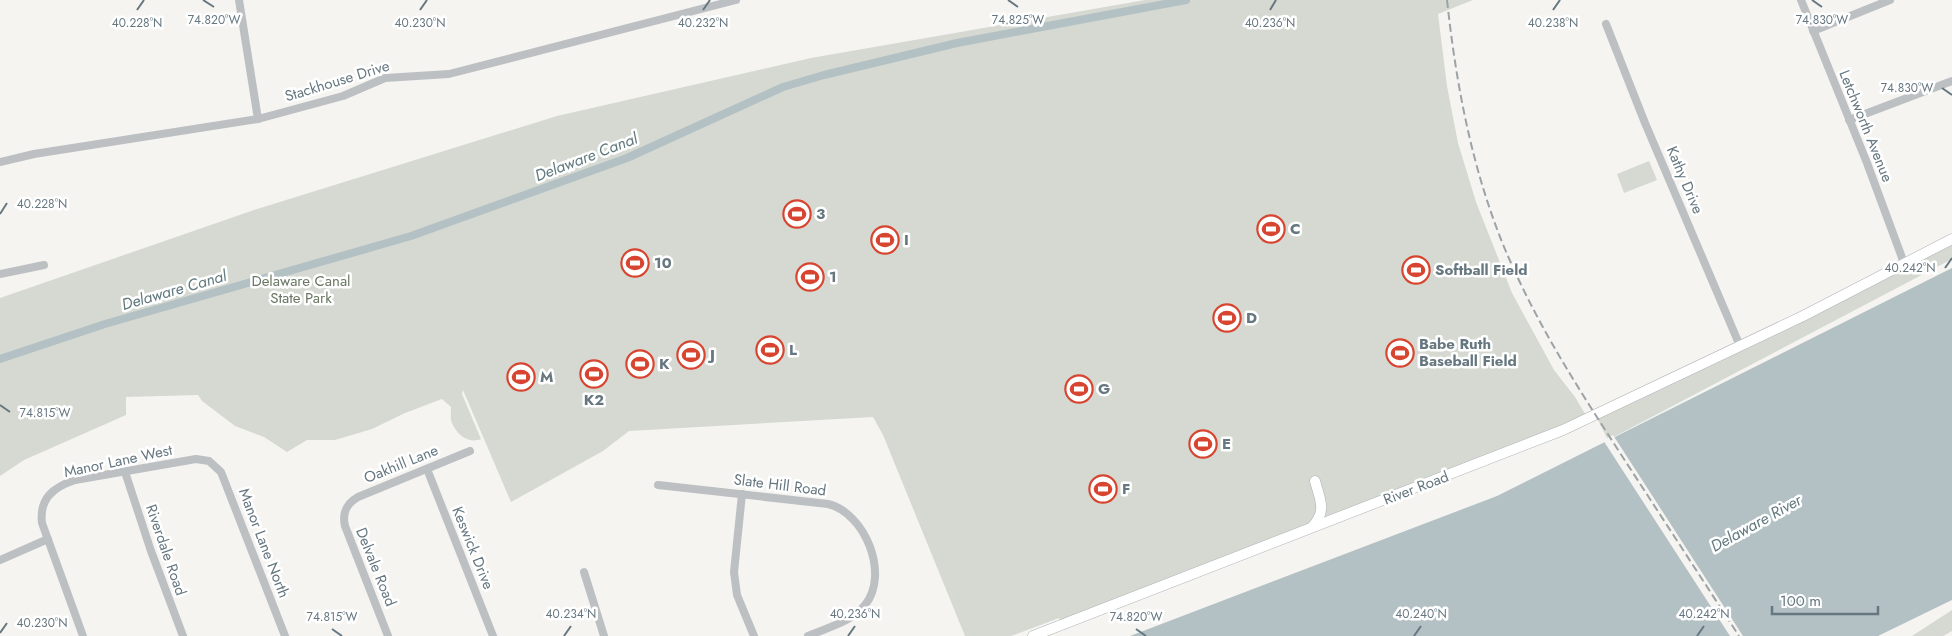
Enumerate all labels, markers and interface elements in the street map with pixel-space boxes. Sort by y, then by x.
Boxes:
text: 74.820°W [188,11,240,29]
text: 74.825°W [992,11,1044,29]
text: 74.830°W [1796,11,1848,29]
text: 40.228°N [112,14,162,32]
text: 40.230°N [394,14,446,32]
text: 40.232°N [678,14,728,32]
text: 40.236°N [1245,14,1295,32]
text: 40.238°N [1528,14,1578,32]
street label: Stackhouse Drive [282,55,392,107]
street label: Letchworth Avenue [1834,67,1899,186]
text: 74.830°W [1881,79,1933,97]
water label: Delaware Canal [531,126,642,187]
street label: Kathy Drive [1661,143,1709,217]
text: 40.228°N [17,195,67,213]
sports icon: 3 [782,199,812,229]
place label: 3 [816,203,825,225]
sports icon: C [1256,214,1286,244]
place label: C [1290,218,1301,240]
sports icon: I [870,225,900,255]
place label: I [904,229,909,251]
sports icon: 10 [620,248,650,278]
place label: 10 [654,252,672,274]
sports icon: Softball Field [1401,255,1431,285]
place label: Softball Field [1435,259,1527,281]
text: 40.242°N [1884,259,1936,277]
sports icon: 1 [795,262,825,292]
water label: Delaware Canal [119,264,231,316]
place label: 1 [829,266,837,288]
park label: Delaware Canal State Park [251,270,351,309]
sports icon: D [1212,303,1242,333]
place label: D [1246,307,1257,329]
place label: Babe Ruth Baseball Field [1419,333,1517,372]
sports icon: L [755,335,785,365]
sports icon: Babe Ruth Baseball Field [1385,338,1415,368]
place label: L [789,339,797,361]
sports icon: J [676,340,706,370]
place label: J [707,344,715,366]
sports icon: K [625,349,655,379]
place label: K [659,353,670,375]
sports icon: K2 [579,359,609,389]
sports icon: M [506,362,536,392]
place label: M [540,366,553,388]
sports icon: G [1064,374,1094,404]
place label: G [1098,378,1110,400]
place label: K2 [584,389,604,411]
text: 74.815°W [20,404,71,422]
sports icon: E [1188,429,1218,459]
place label: E [1222,433,1231,455]
street label: Manor Lane West [62,439,175,483]
street label: Oakhill Lane [361,439,442,489]
street label: River Road [1380,465,1452,511]
street label: Slate Hill Road [732,468,828,502]
sports icon: F [1088,474,1118,504]
place label: F [1122,478,1130,500]
street label: Manor Lane North [233,485,295,601]
water label: Delaware River [1706,488,1807,558]
street label: Riverdale Road [140,501,192,599]
street label: Keswick Drive [446,503,500,593]
street label: Delvale Road [350,524,402,610]
scale bar [1772,584,1878,616]
text: 100 m [1780,590,1821,612]
text: 40.234°N [546,605,596,623]
text: 40.236°N [830,605,880,623]
text: 40.240°N [1395,605,1447,623]
text: 40.242°N [1678,605,1730,623]
text: 74.815°W [307,608,358,626]
text: 74.820°W [1110,608,1162,626]
text: 40.230°N [16,614,68,632]

